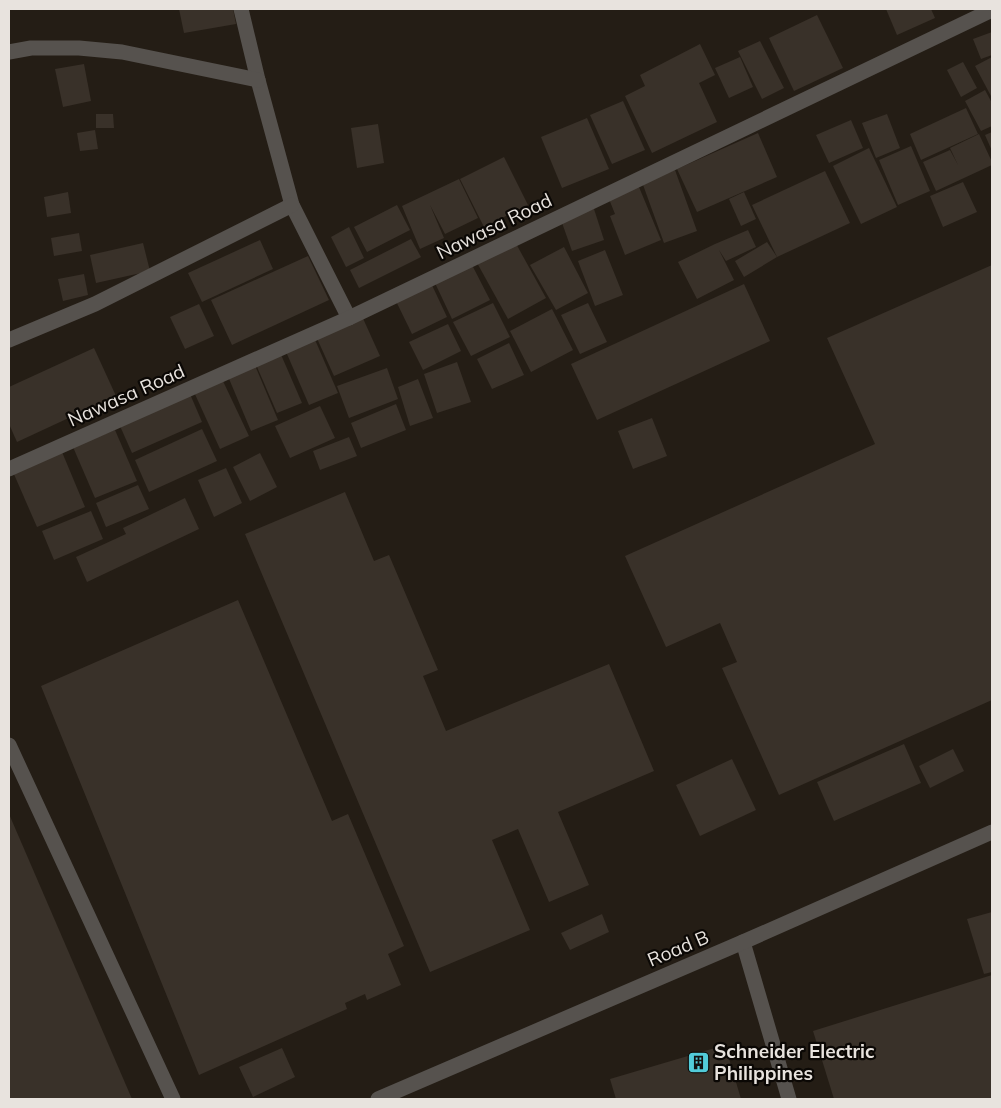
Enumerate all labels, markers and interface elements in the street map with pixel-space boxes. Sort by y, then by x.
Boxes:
street label: Nawasa Road [432,188,556,264]
street label: Nawasa Road [64,358,188,432]
street label: Road B [644,924,712,972]
place label: Schneider Electric Philippines [714,1039,875,1085]
building icon: Schneider Electric Philippines [686,1050,710,1074]

